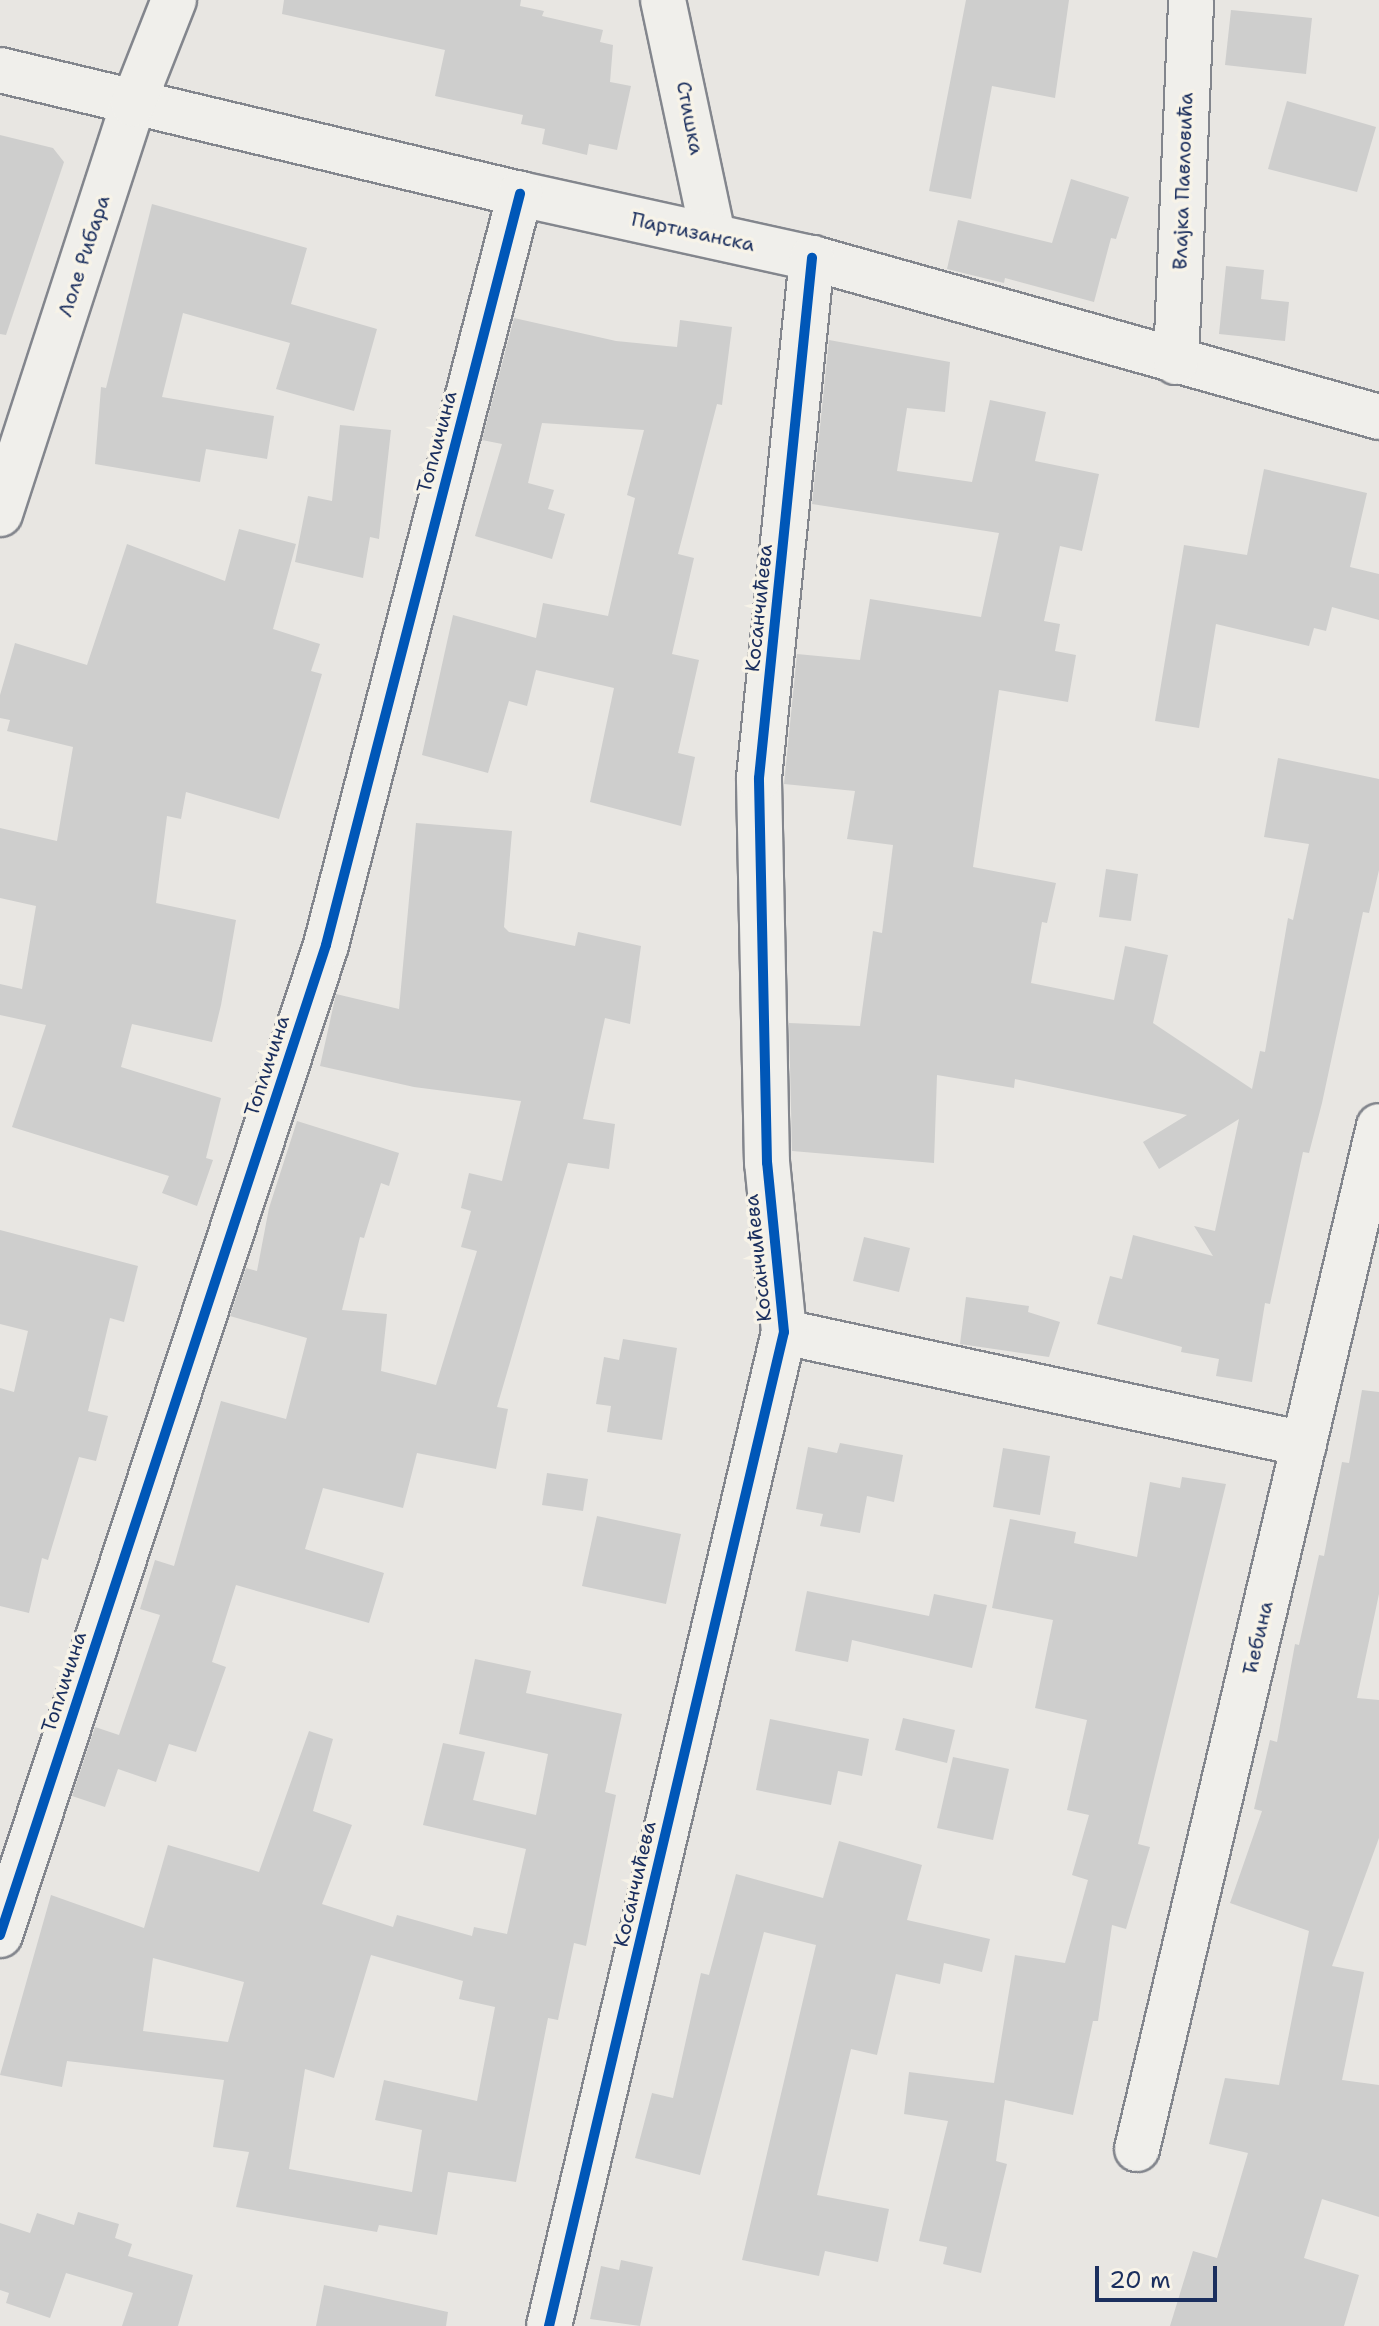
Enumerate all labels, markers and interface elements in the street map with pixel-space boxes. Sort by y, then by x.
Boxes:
street label: Стишка [671,79,709,157]
street label: Влајка Павловића [1168,92,1198,270]
street label: Лоле Рибара [53,192,115,320]
street label: Партизанска [629,207,757,257]
street label: Топличина [412,388,462,496]
street label: Косанчићева [740,543,778,673]
street label: Топличина [239,1012,295,1120]
street label: Косанчићева [739,1193,777,1323]
street label: Ћебина [1238,1599,1278,1677]
street label: Топличина [36,1628,92,1736]
street label: Косанчићева [609,1819,661,1949]
scale bar [1099,2250,1221,2300]
text: 20 m [1109,2264,1171,2296]

